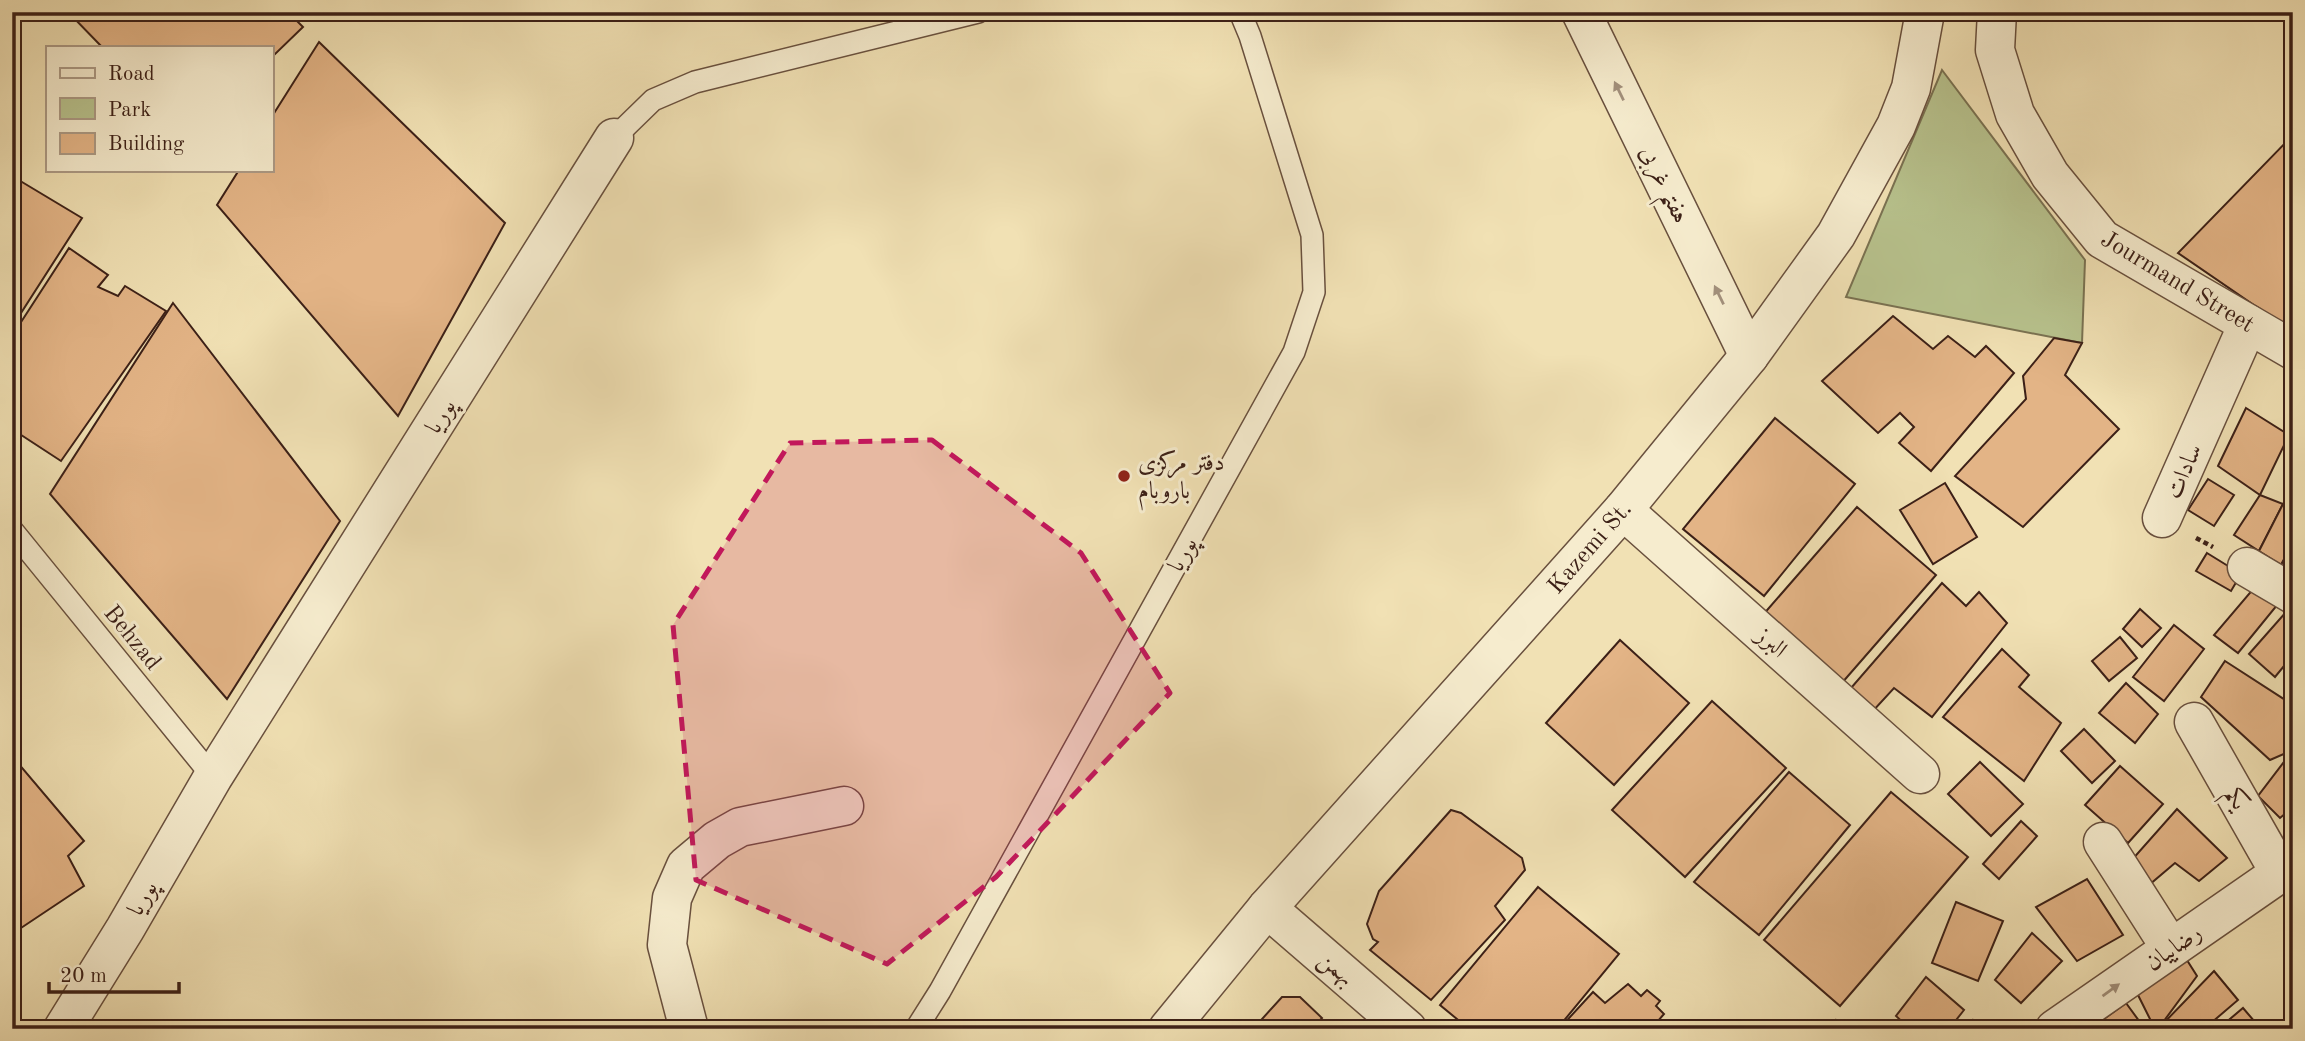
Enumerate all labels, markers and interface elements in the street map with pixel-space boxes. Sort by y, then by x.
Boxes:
legend [46,46,273,172]
text: Road [108,64,155,85]
one-way arrow [1614,81,1625,101]
text: Park [108,100,151,121]
text: Building [108,134,185,155]
street label: هفتم غربی [1625,142,1692,232]
street label: Jourmand Street [2096,228,2258,338]
one-way arrow [1714,285,1725,305]
street label: پوریا [422,394,465,440]
street label: سادات [2162,441,2207,503]
place label: دفتر مرکزی باروبام [1138,449,1225,511]
marker: دفتر مرکزی باروبام [1116,468,1132,484]
street label: Kazemi St. [1544,497,1637,599]
street label: پوریا [1165,532,1206,578]
street label: Behzad [98,601,165,675]
street label: البرز [1749,622,1791,664]
street label: یکم [2213,782,2254,819]
street label: پوریا [124,876,166,922]
street label: رضاییان [2142,921,2207,977]
street label: بهمن [1312,948,1358,993]
scale bar [49,950,178,994]
text: 20 m [60,966,107,987]
one-way arrow [2102,983,2120,997]

